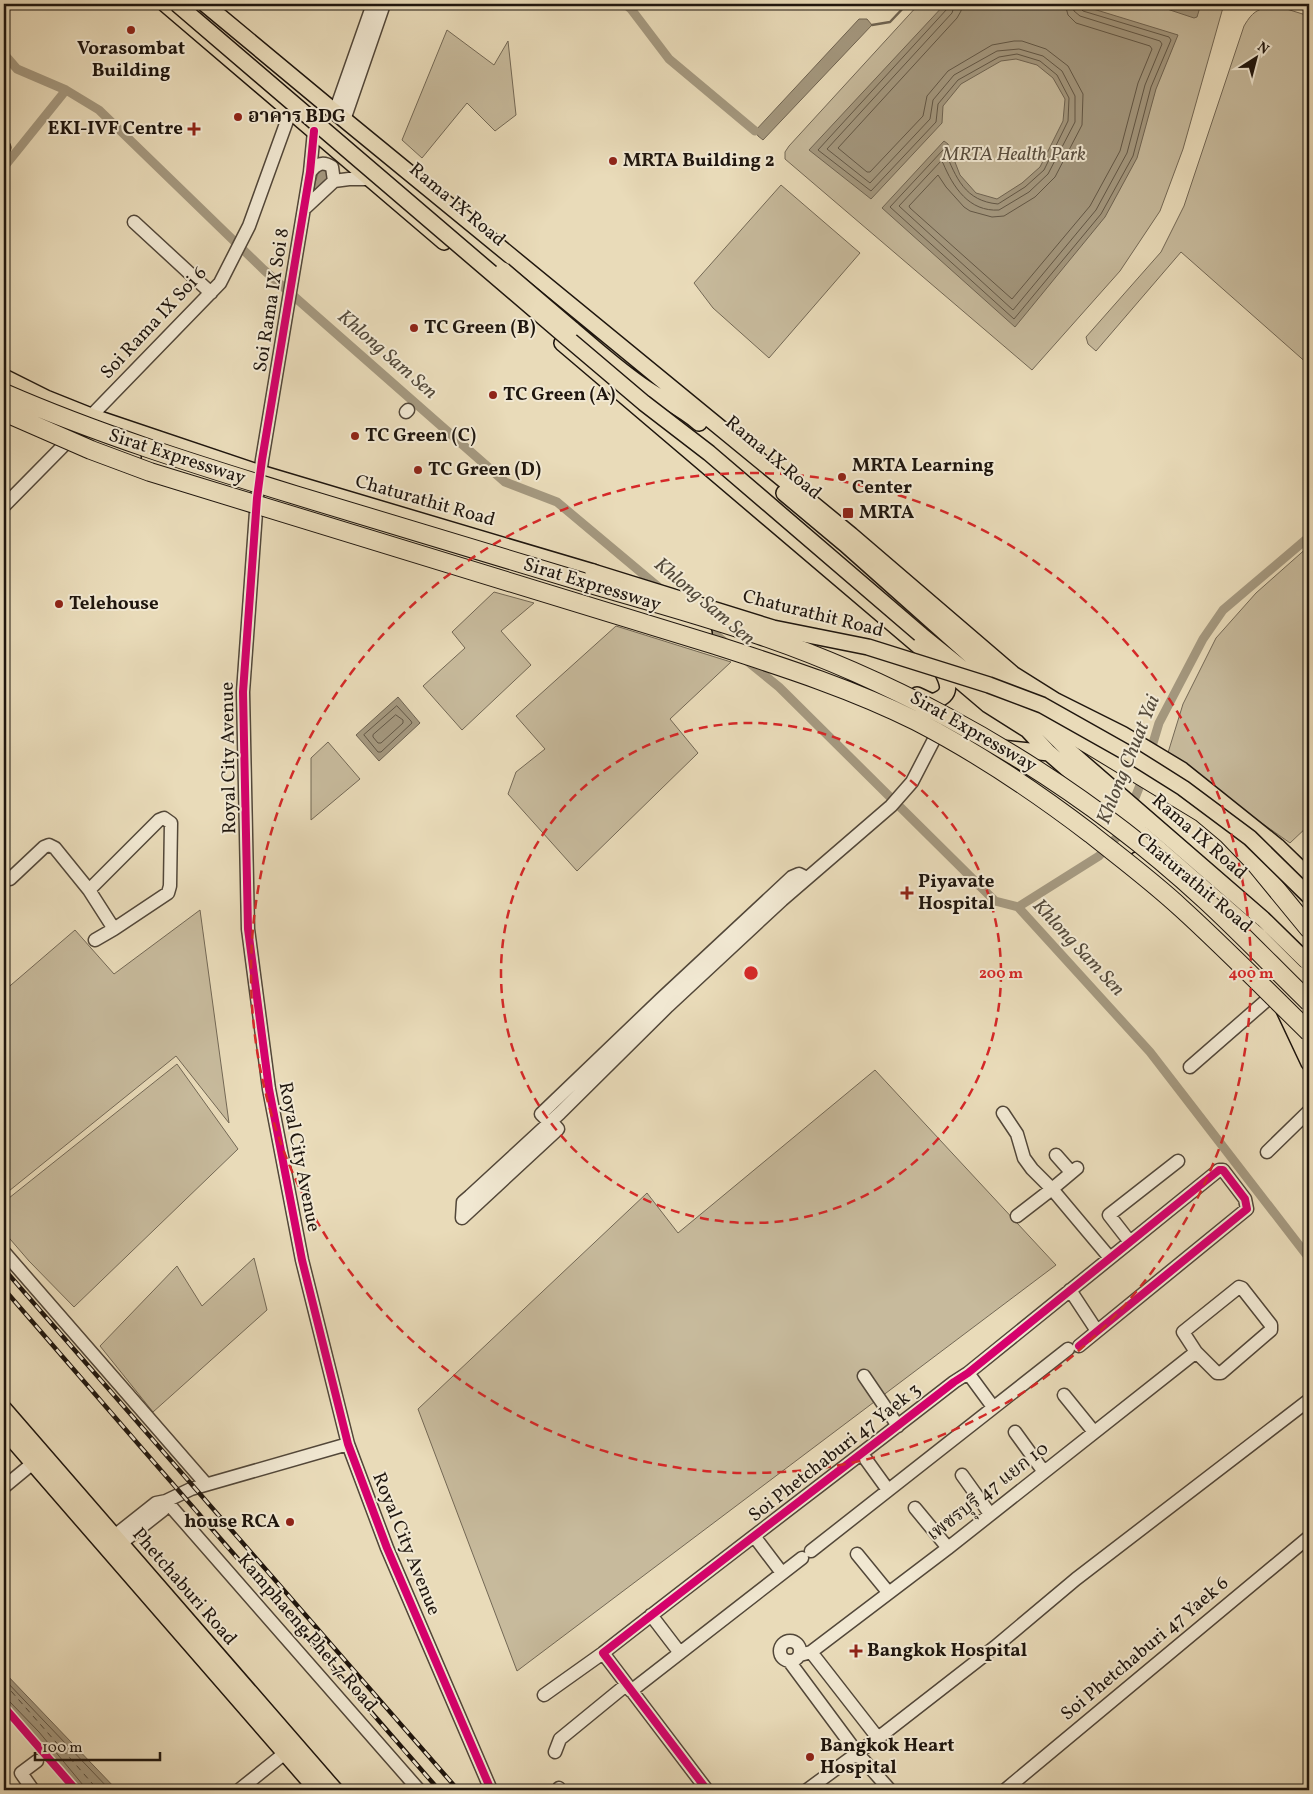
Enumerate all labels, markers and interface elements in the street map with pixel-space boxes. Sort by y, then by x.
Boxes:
marker: Vorasombat Building [125,24,137,36]
north arrow [1230,32,1280,82]
place label: Vorasombat Building [77,36,185,84]
text: N [1253,38,1272,59]
place label: อาคาร BDG [248,104,346,130]
marker: อาคาร BDG [232,111,244,123]
place label: EKI-IVF Centre [48,116,183,142]
marker: EKI-IVF Centre [187,122,201,136]
park label: MRTA Health Park [941,142,1086,168]
place label: MRTA Building 2 [623,148,775,174]
marker: MRTA Building 2 [607,155,619,167]
street label: Rama IX Road [403,157,511,253]
street label: Soi Rama IX Soi 8 [248,226,296,374]
street label: Soi Rama IX Soi 6 [95,261,213,385]
water label: Khlong Sam Sen [331,304,443,406]
place label: TC Green (B) [424,315,536,341]
marker: TC Green (B) [408,322,420,334]
place label: TC Green (A) [503,382,615,408]
marker: TC Green (A) [487,389,499,401]
street label: Rama IX Road [719,410,827,506]
street label: Sirat Expressway [105,423,249,491]
place label: TC Green (C) [365,423,476,449]
marker: TC Green (C) [349,430,361,442]
place label: MRTA Learning Center [852,453,994,501]
place label: TC Green (D) [428,457,541,483]
marker: TC Green (D) [412,464,424,476]
street label: Chaturathit Road [352,469,498,533]
marker: MRTA Learning Center [836,471,848,483]
place label: MRTA [859,500,915,526]
marker: MRTA [841,506,855,520]
water label: Khlong Sam Sen [647,551,761,653]
street label: Sirat Expressway [520,552,664,618]
street label: Chaturathit Road [740,584,886,644]
place label: Telehouse [69,591,159,617]
marker: Telehouse [53,598,65,610]
street label: Royal City Avenue [215,682,243,834]
street label: Sirat Expressway [905,685,1041,779]
water label: Khlong Chuat Yai [1090,690,1168,829]
street label: Rama IX Road [1146,788,1252,886]
street label: Chaturathit Road [1130,827,1258,939]
place label: Piyavate Hospital [918,869,995,917]
marker: Piyavate Hospital [900,886,914,900]
water label: Khlong Sam Sen [1025,893,1131,1003]
centre of rings [742,964,760,982]
text: 200 m [979,964,1023,985]
text: 400 m [1229,964,1274,985]
street label: Royal City Avenue [272,1080,326,1234]
street label: Soi Phetchaburi 47 Yaek 3 [743,1377,927,1529]
street label: เพชรบุุรี 47 แยก 10 [922,1436,1056,1550]
street label: Royal City Avenue [365,1469,447,1619]
place label: house RCA [184,1509,280,1535]
marker: house RCA [284,1516,296,1528]
street label: Phetchaburi Road [126,1523,242,1651]
street label: Kamphaeng Phet 7 Road [231,1548,383,1718]
street label: Soi Phetchaburi 47 Yaek 6 [1055,1571,1235,1727]
place label: Bangkok Hospital [867,1638,1027,1664]
marker: Bangkok Hospital [849,1644,863,1658]
scale bar [35,1729,160,1761]
place label: Bangkok Heart Hospital [820,1733,954,1781]
text: 100 m [42,1738,82,1759]
marker: Bangkok Heart Hospital [804,1751,816,1763]

